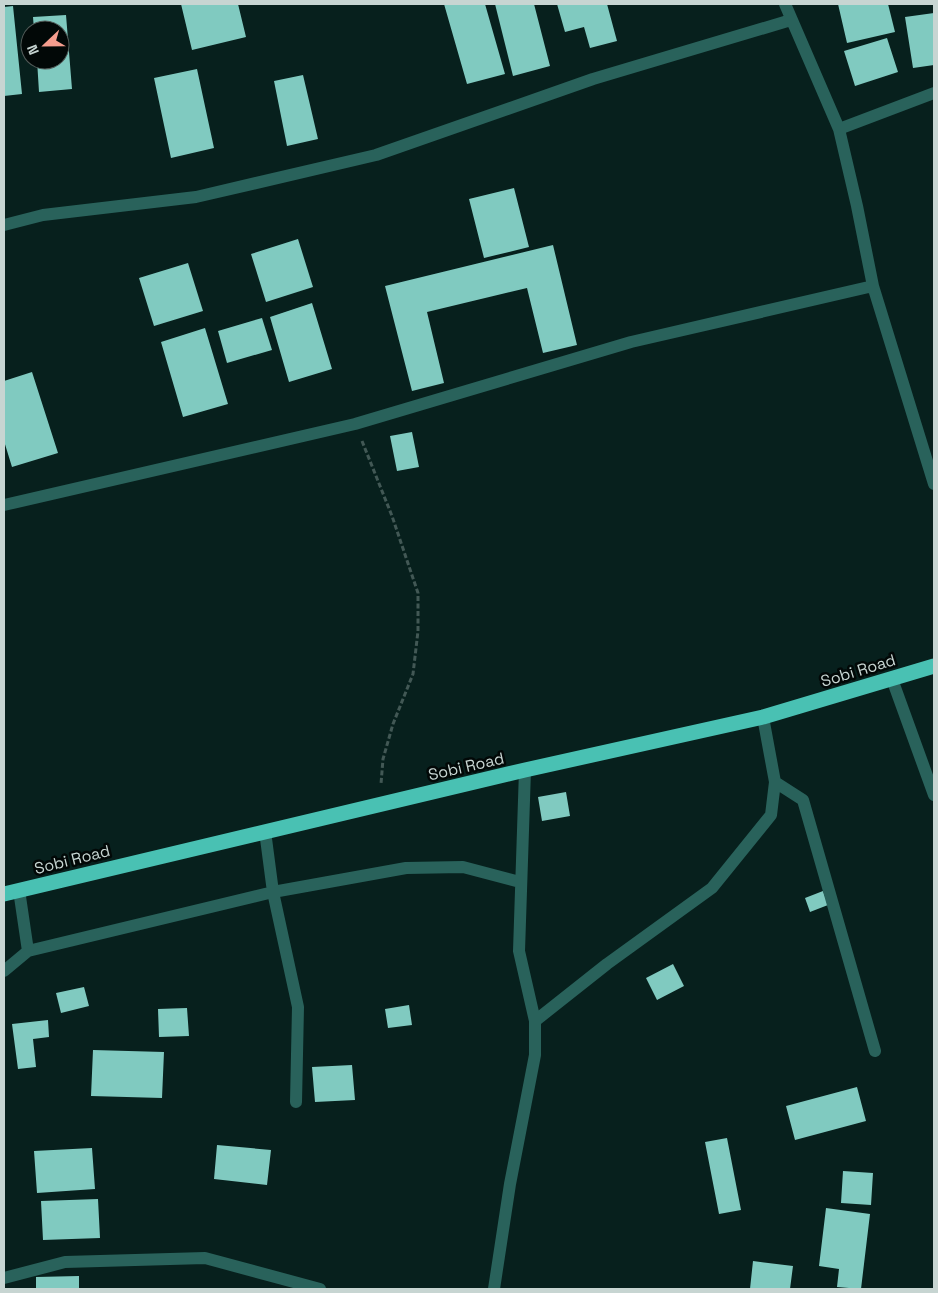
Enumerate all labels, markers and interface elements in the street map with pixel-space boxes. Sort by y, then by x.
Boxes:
north arrow [20,20,70,70]
text: N [23,42,43,58]
street label: Sobi Road [818,649,898,692]
street label: Sobi Road [426,748,506,785]
street label: Sobi Road [32,840,112,879]

